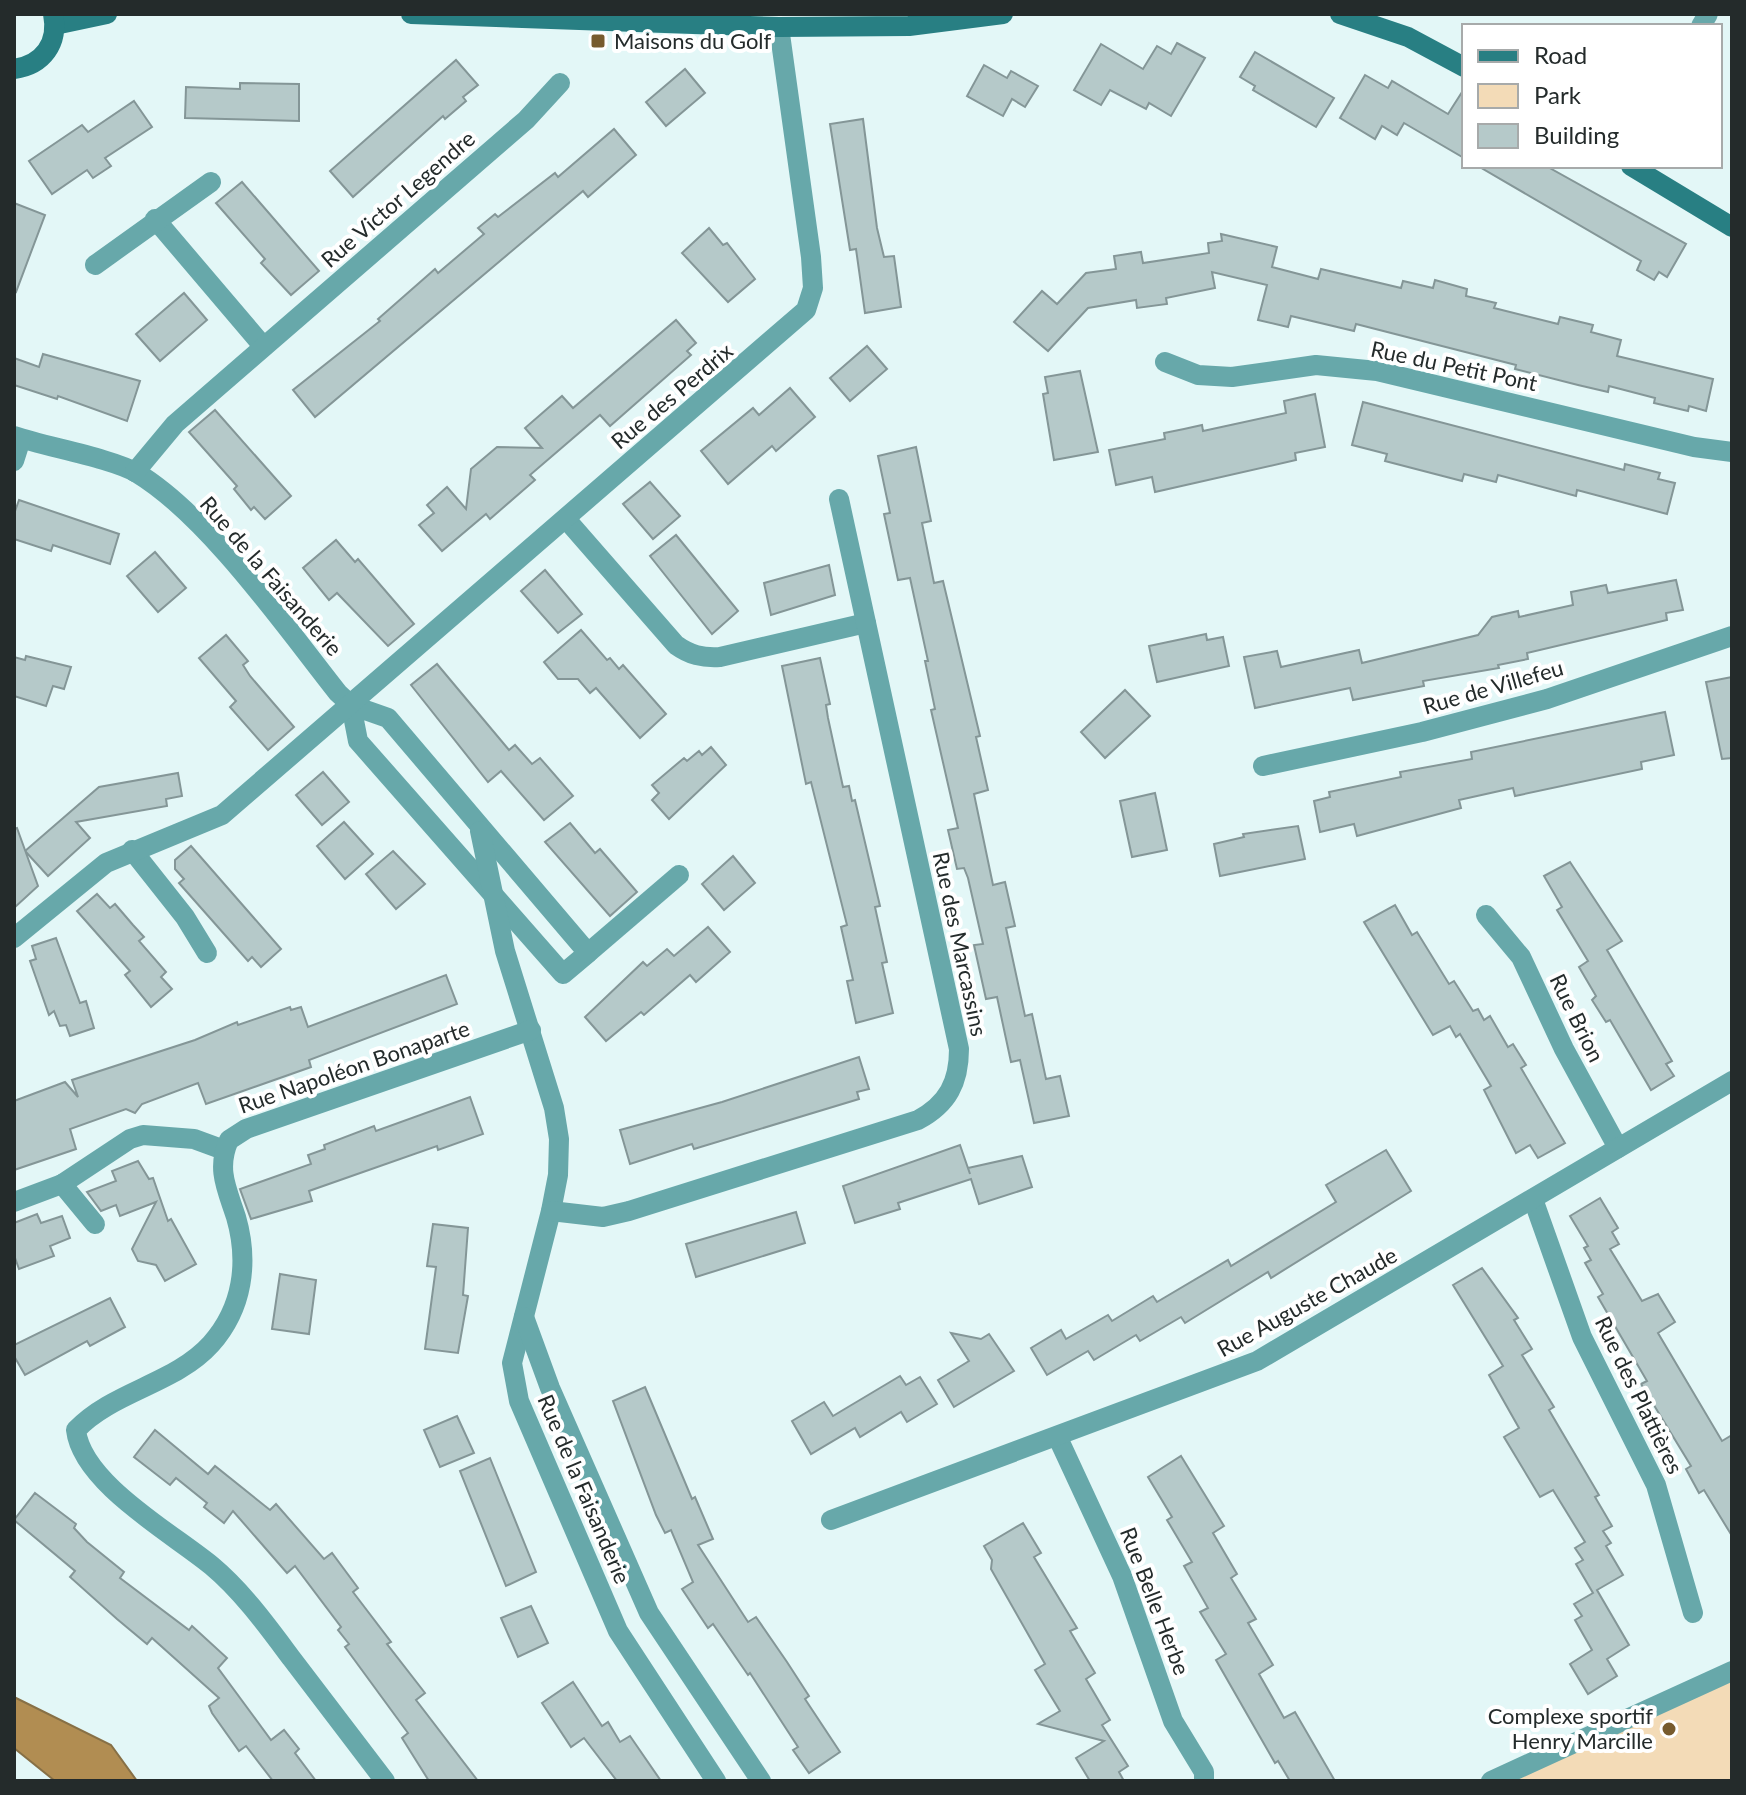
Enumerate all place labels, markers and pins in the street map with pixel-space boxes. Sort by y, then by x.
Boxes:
place label: Maisons du Golf [614,27,772,54]
marker: Maisons du Golf [589,32,607,50]
place label: Complexe sportif Henry Marcille [1488,1702,1653,1754]
marker: Complexe sportif Henry Marcille [1660,1720,1678,1738]

